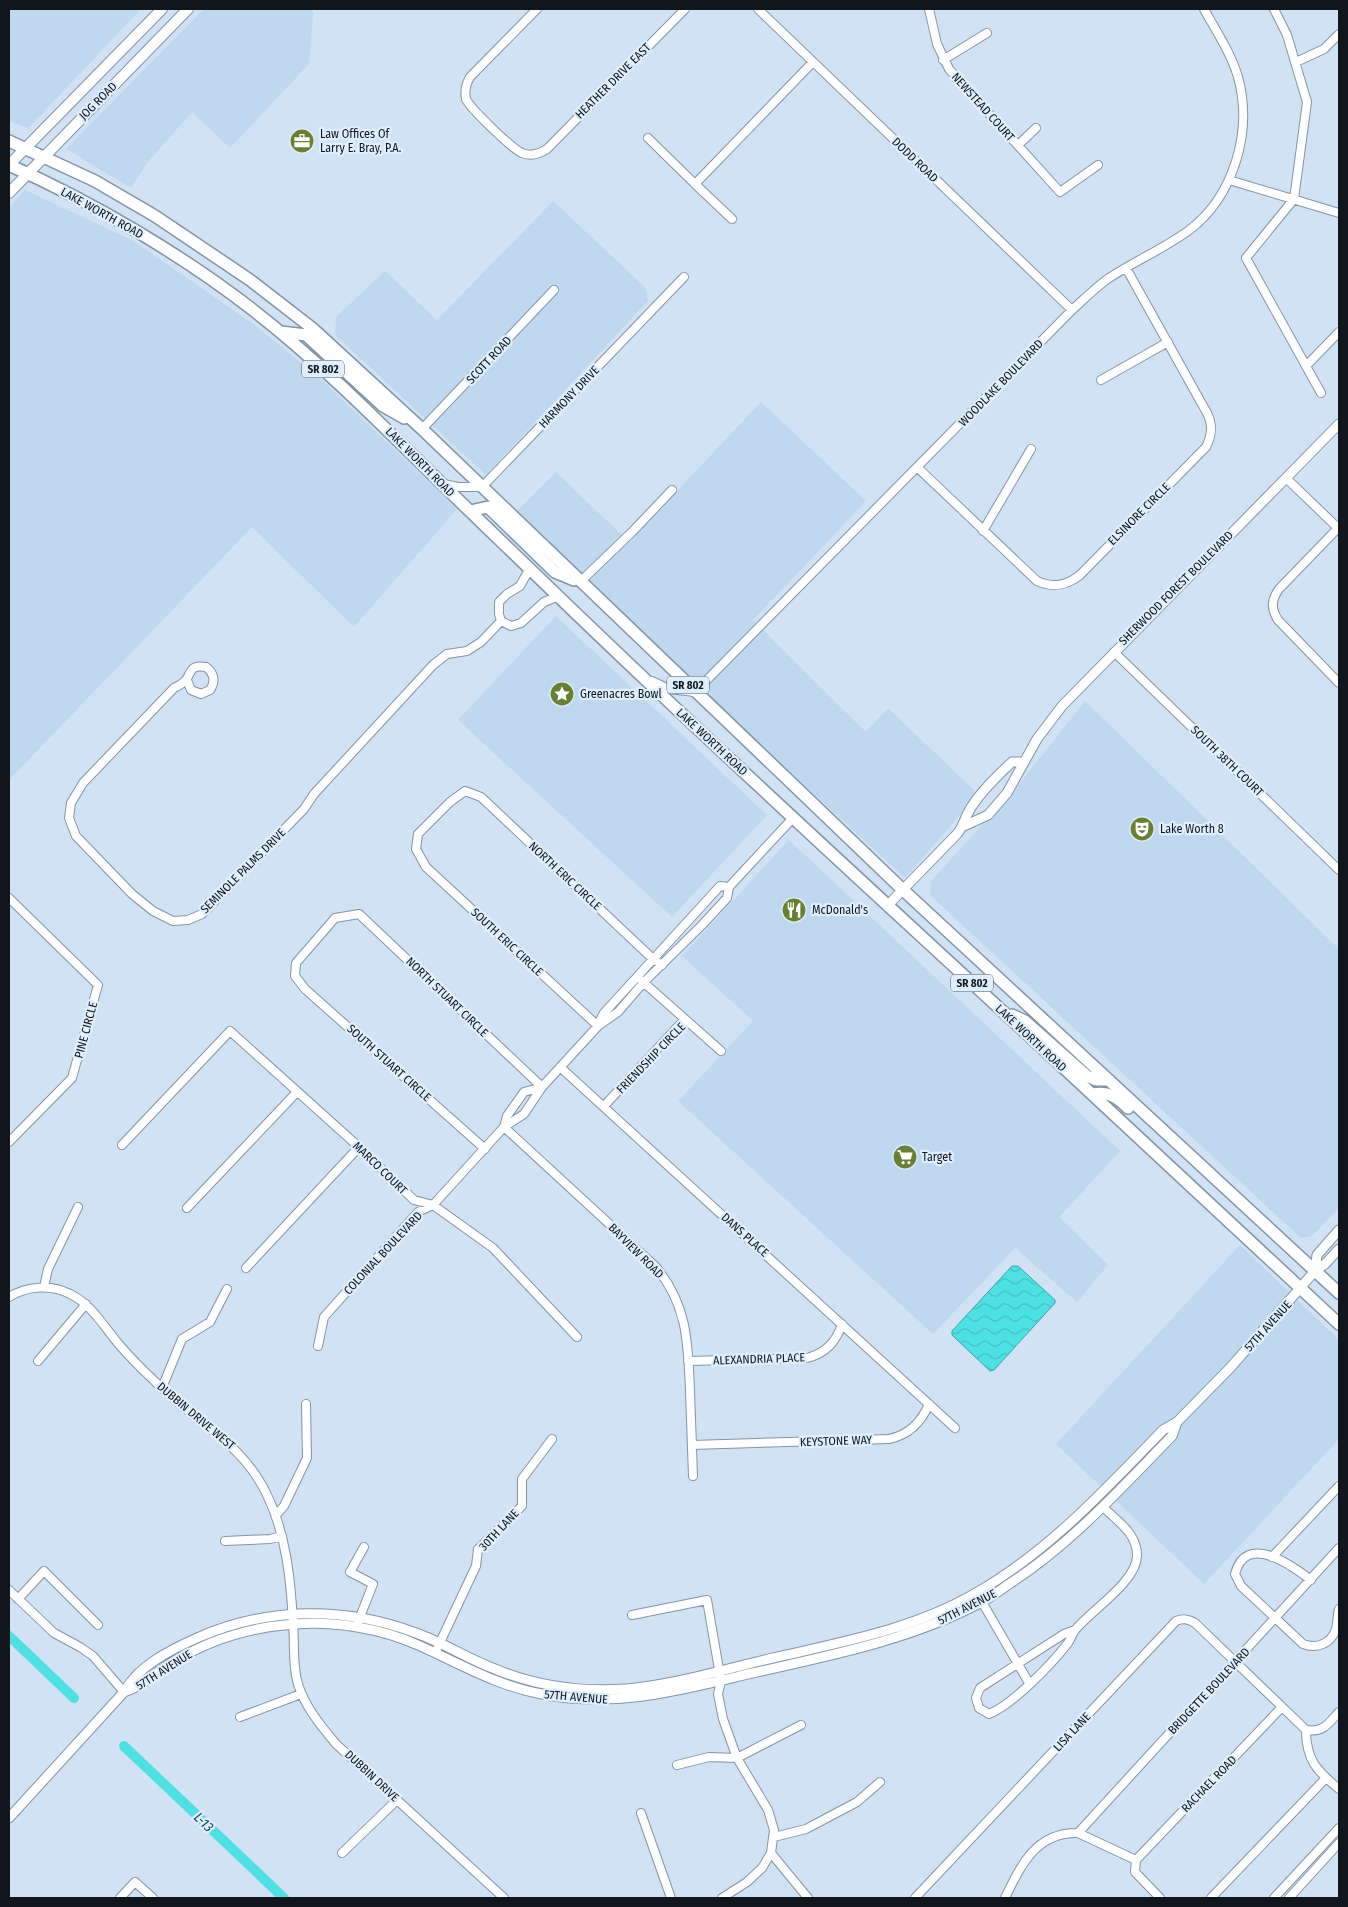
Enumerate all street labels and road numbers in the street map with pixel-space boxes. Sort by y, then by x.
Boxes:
street label: HEATHER DRIVE EAST [572,40,654,122]
street label: NEWSTEAD COURT [949,70,1018,144]
street label: JOG ROAD [76,79,120,123]
street label: DODD ROAD [889,135,941,185]
street label: LAKE WORTH ROAD [58,185,146,241]
street label: SCOTT ROAD [463,333,515,387]
street label: WOODLAKE BOULEVARD [956,337,1046,429]
road number: SR 802 [302,360,344,378]
street label: HARMONY DRIVE [536,363,602,431]
street label: LAKE WORTH ROAD [383,425,458,500]
street label: ELSINORE CIRCLE [1105,480,1173,548]
street label: SHERWOOD FOREST BOULEVARD [1116,528,1236,648]
road number: SR 802 [667,676,709,694]
street label: LAKE WORTH ROAD [674,705,750,779]
street label: SOUTH 38TH COURT [1188,723,1266,799]
street label: SEMINOLE PALMS DRIVE [198,825,289,916]
street label: NORTH ERIC CIRCLE [526,839,604,913]
street label: SOUTH ERIC CIRCLE [468,905,546,979]
street label: NORTH STUART CIRCLE [403,954,491,1040]
road number: SR 802 [951,974,993,991]
street label: PINE CIRCLE [72,1000,100,1060]
street label: LAKE WORTH ROAD [993,1001,1069,1075]
street label: FRIENDSHIP CIRCLE [614,1019,689,1096]
street label: SOUTH STUART CIRCLE [344,1022,434,1105]
street label: MARCO COURT [350,1139,410,1198]
street label: COLONIAL BOULEVARD [341,1209,425,1297]
street label: DANS PLACE [718,1210,772,1260]
street label: BAYVIEW ROAD [606,1221,666,1281]
street label: 57TH AVENUE [1242,1297,1295,1354]
street label: ALEXANDRIA PLACE [713,1350,806,1368]
street label: DUBBIN DRIVE WEST [154,1379,238,1453]
street label: KEYSTONE WAY [800,1433,872,1449]
street label: 30TH LANE [476,1506,522,1554]
street label: 57TH AVENUE [935,1586,999,1628]
street label: BRIDGETTE BOULEVARD [1165,1645,1253,1737]
street label: 57TH AVENUE [133,1647,195,1693]
street label: 57TH AVENUE [544,1687,609,1707]
street label: LISA LANE [1051,1709,1094,1754]
street label: DUBBIN DRIVE [342,1747,402,1805]
street label: RACHAEL ROAD [1179,1753,1240,1815]

